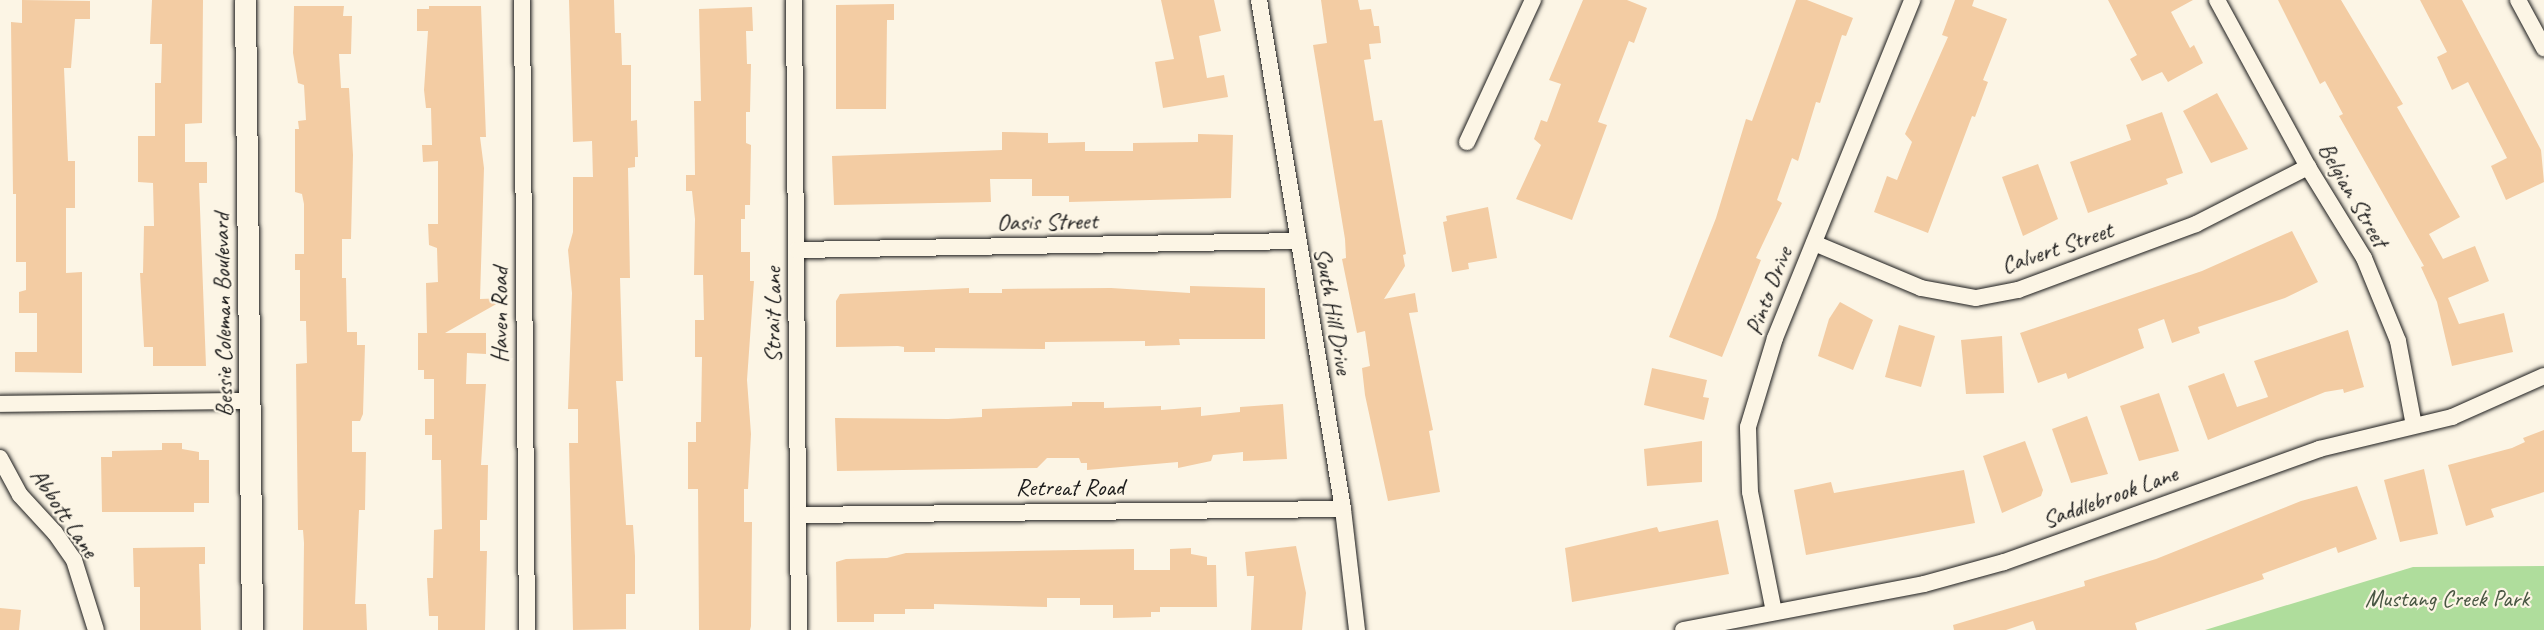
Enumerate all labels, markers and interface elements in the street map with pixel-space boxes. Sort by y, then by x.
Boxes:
street label: Belgian Street [2311,137,2395,253]
street label: Oasis Street [996,207,1098,237]
street label: Bessie Coleman Boulevard [207,212,239,418]
street label: Calvert Street [1997,215,2117,281]
street label: Pinto Drive [1739,243,1799,339]
street label: South Hill Drive [1308,245,1358,377]
street label: Haven Road [486,267,514,363]
street label: Strait Lane [759,267,787,363]
street label: Saddlebrook Lane [2038,459,2182,535]
street label: Abbott Lane [23,462,105,564]
street label: Retreat Road [1016,474,1124,502]
park label: Mustang Creek Park [2365,585,2529,613]

